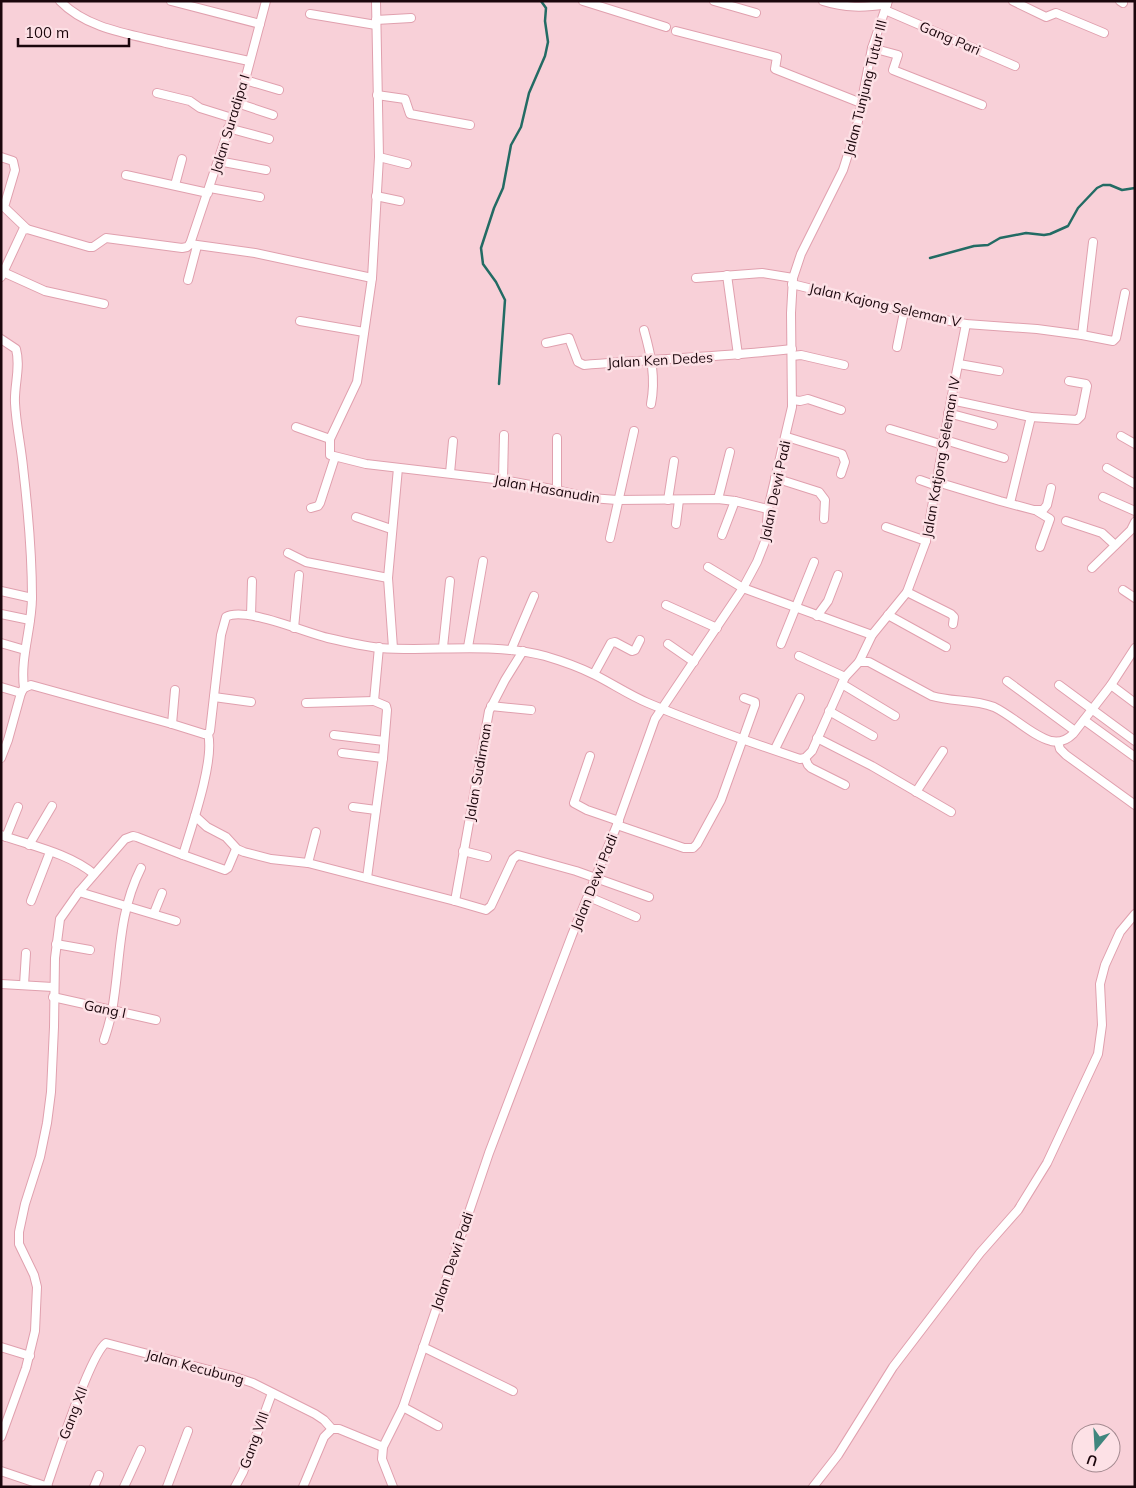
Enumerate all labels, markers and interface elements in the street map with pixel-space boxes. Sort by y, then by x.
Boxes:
scale bar [18,15,129,47]
street label: Gang Pari [917,17,983,59]
street label: Jalan Tunjung Tutur III [839,18,891,158]
text: 100 m [25,23,69,42]
street label: Jalan Suradipa I [206,72,254,176]
street label: Jalan Kajong Seleman V [807,279,963,331]
street label: Jalan Ken Dedes [607,348,713,372]
street label: Jalan Katjong Seleman IV [918,375,964,539]
street label: Jalan Dewi Padi [756,439,794,543]
street label: Jalan Hasanudin [493,471,601,507]
street label: Jalan Sudirman [461,722,495,822]
street label: Jalan Dewi Padi [566,831,622,933]
street label: Gang I [82,996,128,1022]
street label: Jalan Dewi Padi [427,1210,477,1312]
street label: Jalan Kecubung [144,1345,246,1389]
street label: Gang XII [55,1384,91,1442]
street label: Gang VIII [235,1409,273,1471]
north arrow [1071,1423,1121,1473]
text: U [1084,1450,1100,1471]

